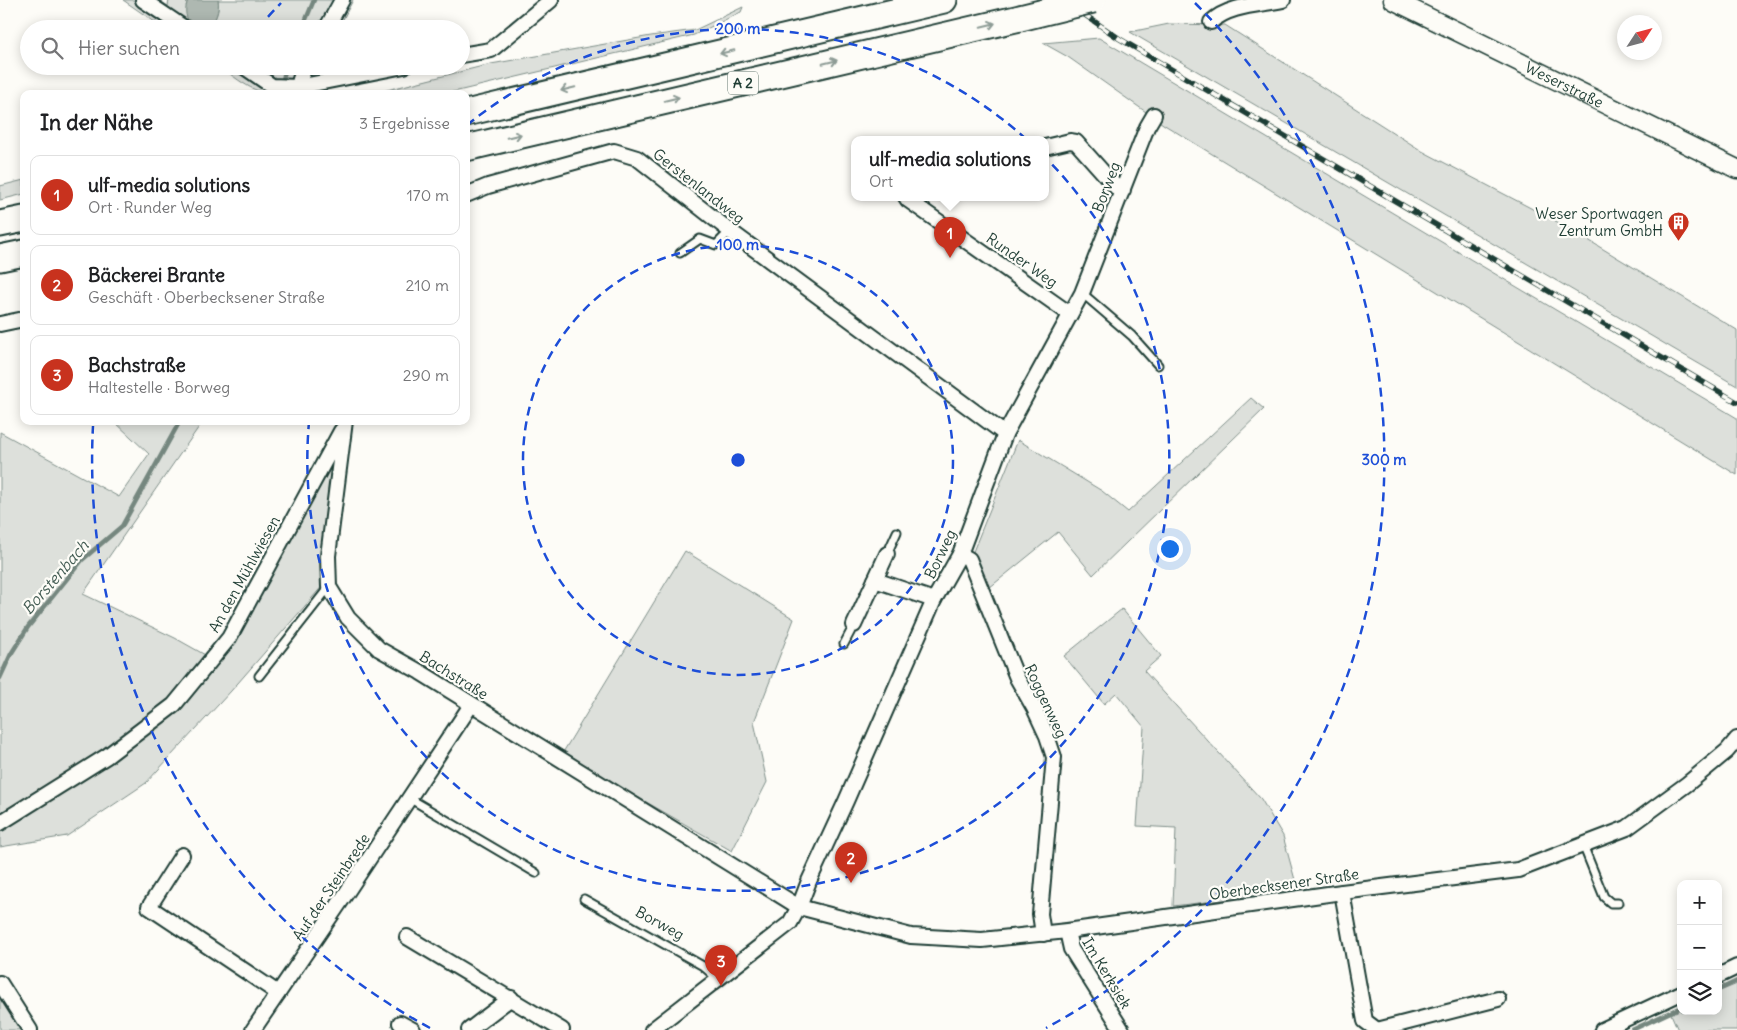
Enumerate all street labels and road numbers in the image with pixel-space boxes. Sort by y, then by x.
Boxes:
street label: Weserstraße [1522,57,1607,111]
road number: A 2 [728,72,758,95]
street label: Gerstenlandweg [649,144,749,228]
street label: Borweg [1088,159,1124,215]
street label: Runder Weg [983,228,1061,292]
street label: An den Mühlwiesen [204,512,284,636]
street label: Borweg [920,526,960,582]
street label: Bachstraße [416,646,492,704]
street label: Roggenweg [1021,661,1071,741]
street label: Auf der Steinbrede [288,830,374,944]
street label: Oberbecksener Straße [1208,864,1360,904]
street label: Borweg [632,902,688,944]
street label: Im Kerksiek [1078,934,1136,1012]

